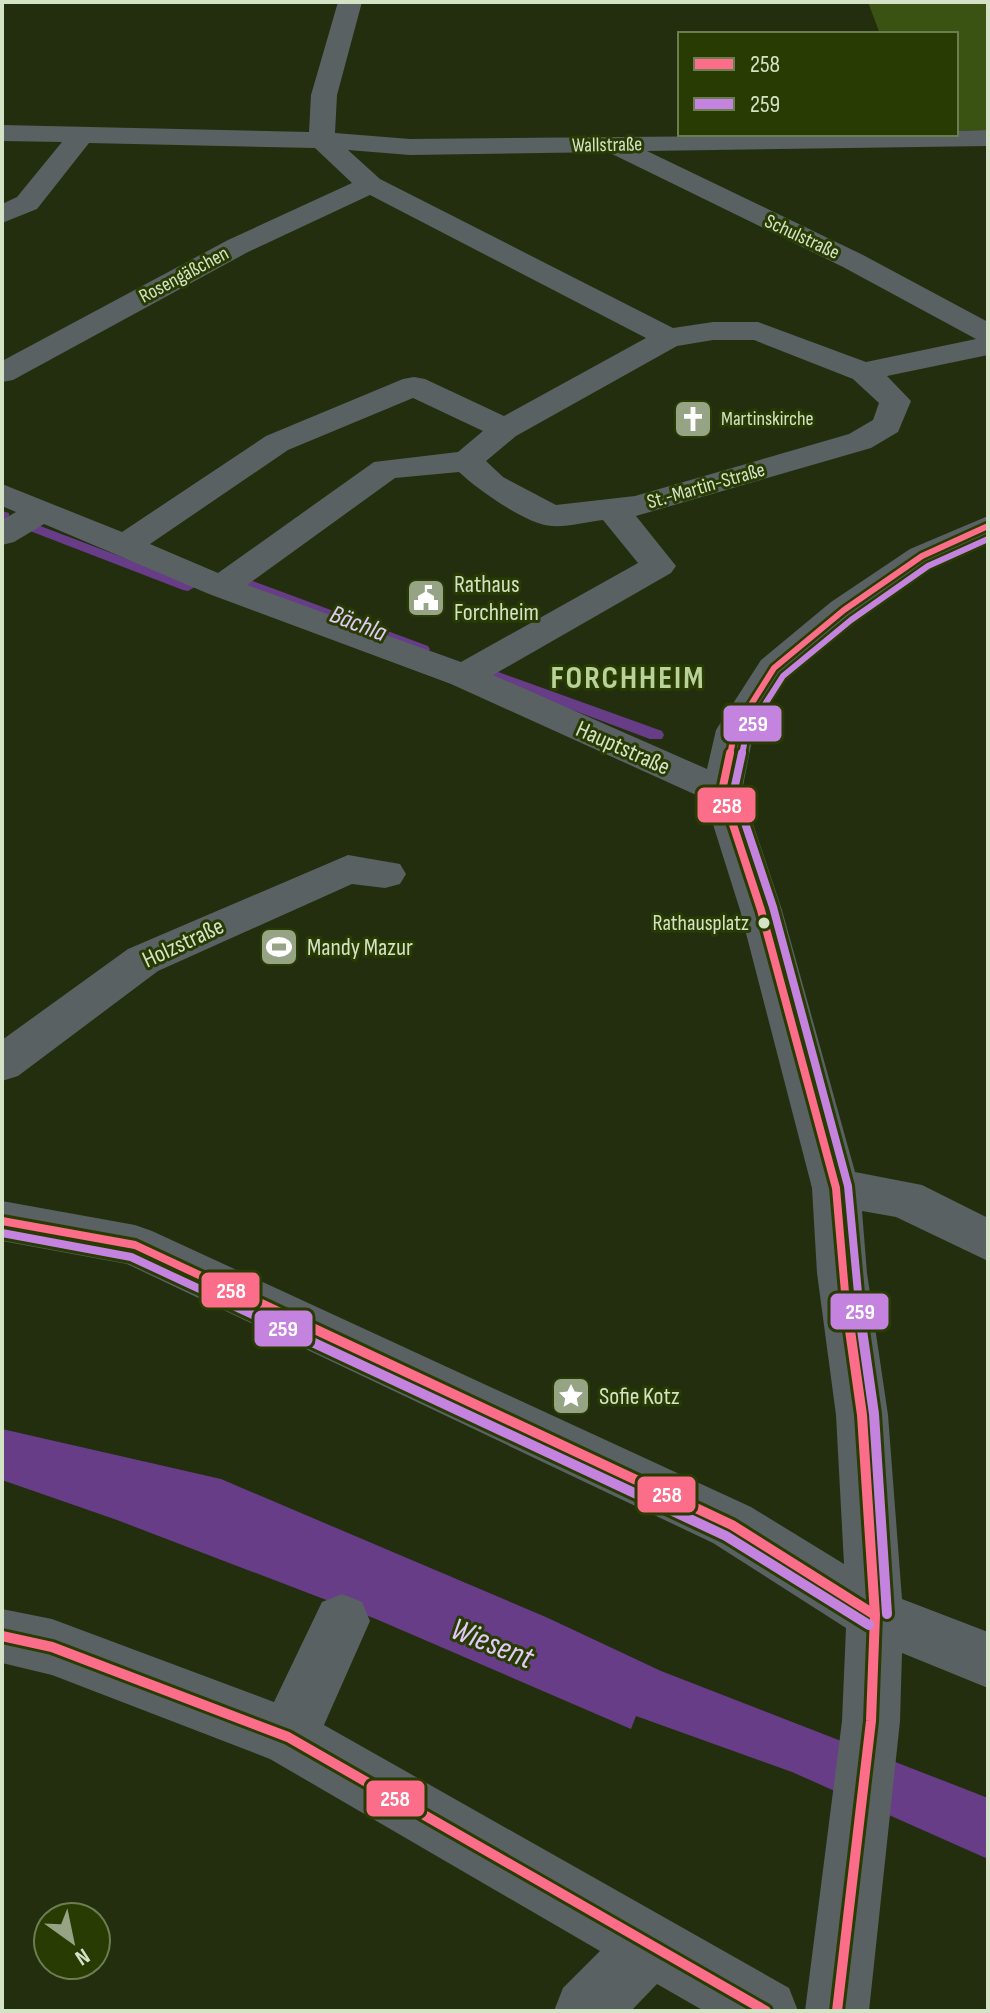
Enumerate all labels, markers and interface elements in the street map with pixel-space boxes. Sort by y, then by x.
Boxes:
legend [678,32,958,136]
text: 258 [750,50,780,79]
text: 259 [750,90,780,119]
street label: Wallstraße [572,132,642,158]
street label: Schulstraße [761,209,843,265]
street label: Rosengäßchen [135,241,233,309]
church icon: Martinskirche [672,398,714,440]
place label: Martinskirche [721,407,814,431]
street label: St.-Martin-Straße [644,458,768,514]
place label: Rathaus Forchheim [454,570,539,627]
public building icon: Rathaus Forchheim [405,577,447,619]
water label: Bächla [325,599,391,649]
district label: FORCHHEIM [551,659,705,698]
line badge: 259 [722,704,783,743]
text: 259 [738,711,768,738]
street label: Hauptstraße [571,714,675,782]
line badge: 258 [696,786,757,824]
text: 258 [712,793,742,820]
place label: Rathausplatz [653,910,749,937]
street label: Holzstraße [138,912,228,974]
marker: Rathausplatz [756,915,772,931]
sports icon: Mandy Mazur [258,926,300,968]
place label: Mandy Mazur [307,933,413,962]
line badge: 258 [200,1271,261,1309]
text: 258 [216,1278,246,1305]
line badge: 259 [829,1292,890,1331]
text: 259 [845,1299,875,1326]
line badge: 259 [253,1309,314,1348]
text: 259 [268,1316,298,1343]
place icon: Sofie Kotz [550,1375,592,1417]
place label: Sofie Kotz [599,1382,680,1411]
line badge: 258 [636,1475,697,1514]
text: 258 [652,1482,682,1509]
water label: Wiesent [445,1610,540,1679]
line badge: 258 [365,1779,426,1818]
text: 258 [380,1786,410,1813]
north arrow [32,1901,112,1981]
text: N [70,1942,94,1971]

